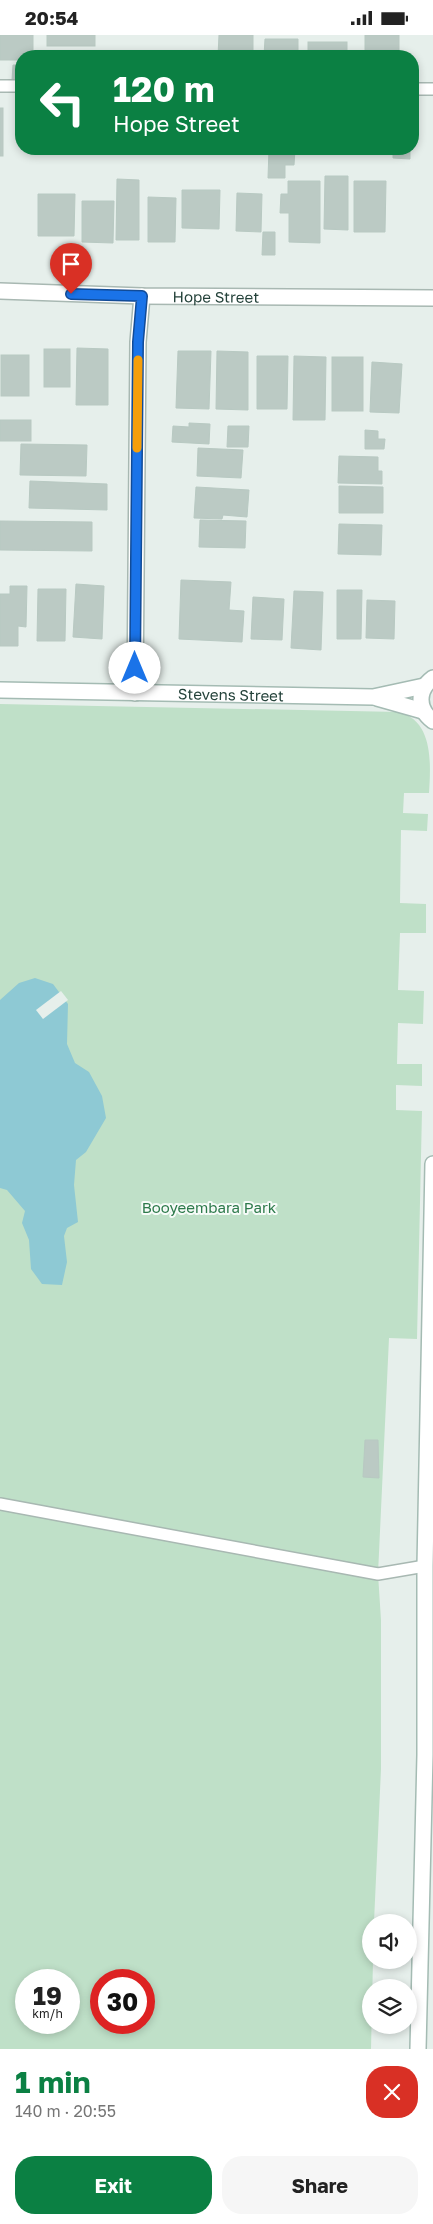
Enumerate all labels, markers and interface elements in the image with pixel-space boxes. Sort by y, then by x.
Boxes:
text: 20:54 [25,6,79,29]
text: 120 m [113,68,215,110]
icon: left [30,70,95,135]
text: Hope Street [113,110,240,137]
pin [50,243,92,294]
icon: arrive [57,250,85,278]
street label: Hope Street [173,287,259,306]
position arrow [108,641,160,693]
street label: Stevens Street [178,684,284,704]
park label: Booyeembara Park [142,1198,277,1216]
map controls [362,1914,417,2034]
button: sound [362,1914,417,1969]
speed limit sign: 30 [90,1969,155,2034]
button: layers [362,1979,417,2034]
text: 19 [33,1980,62,2011]
text: km/h [32,2006,63,2021]
text: 1 min [15,2064,91,2100]
button: close [366,2066,418,2118]
text: 140 m · 20:55 [15,2101,116,2121]
button: Exit [15,2156,212,2214]
button: Share [222,2156,418,2214]

